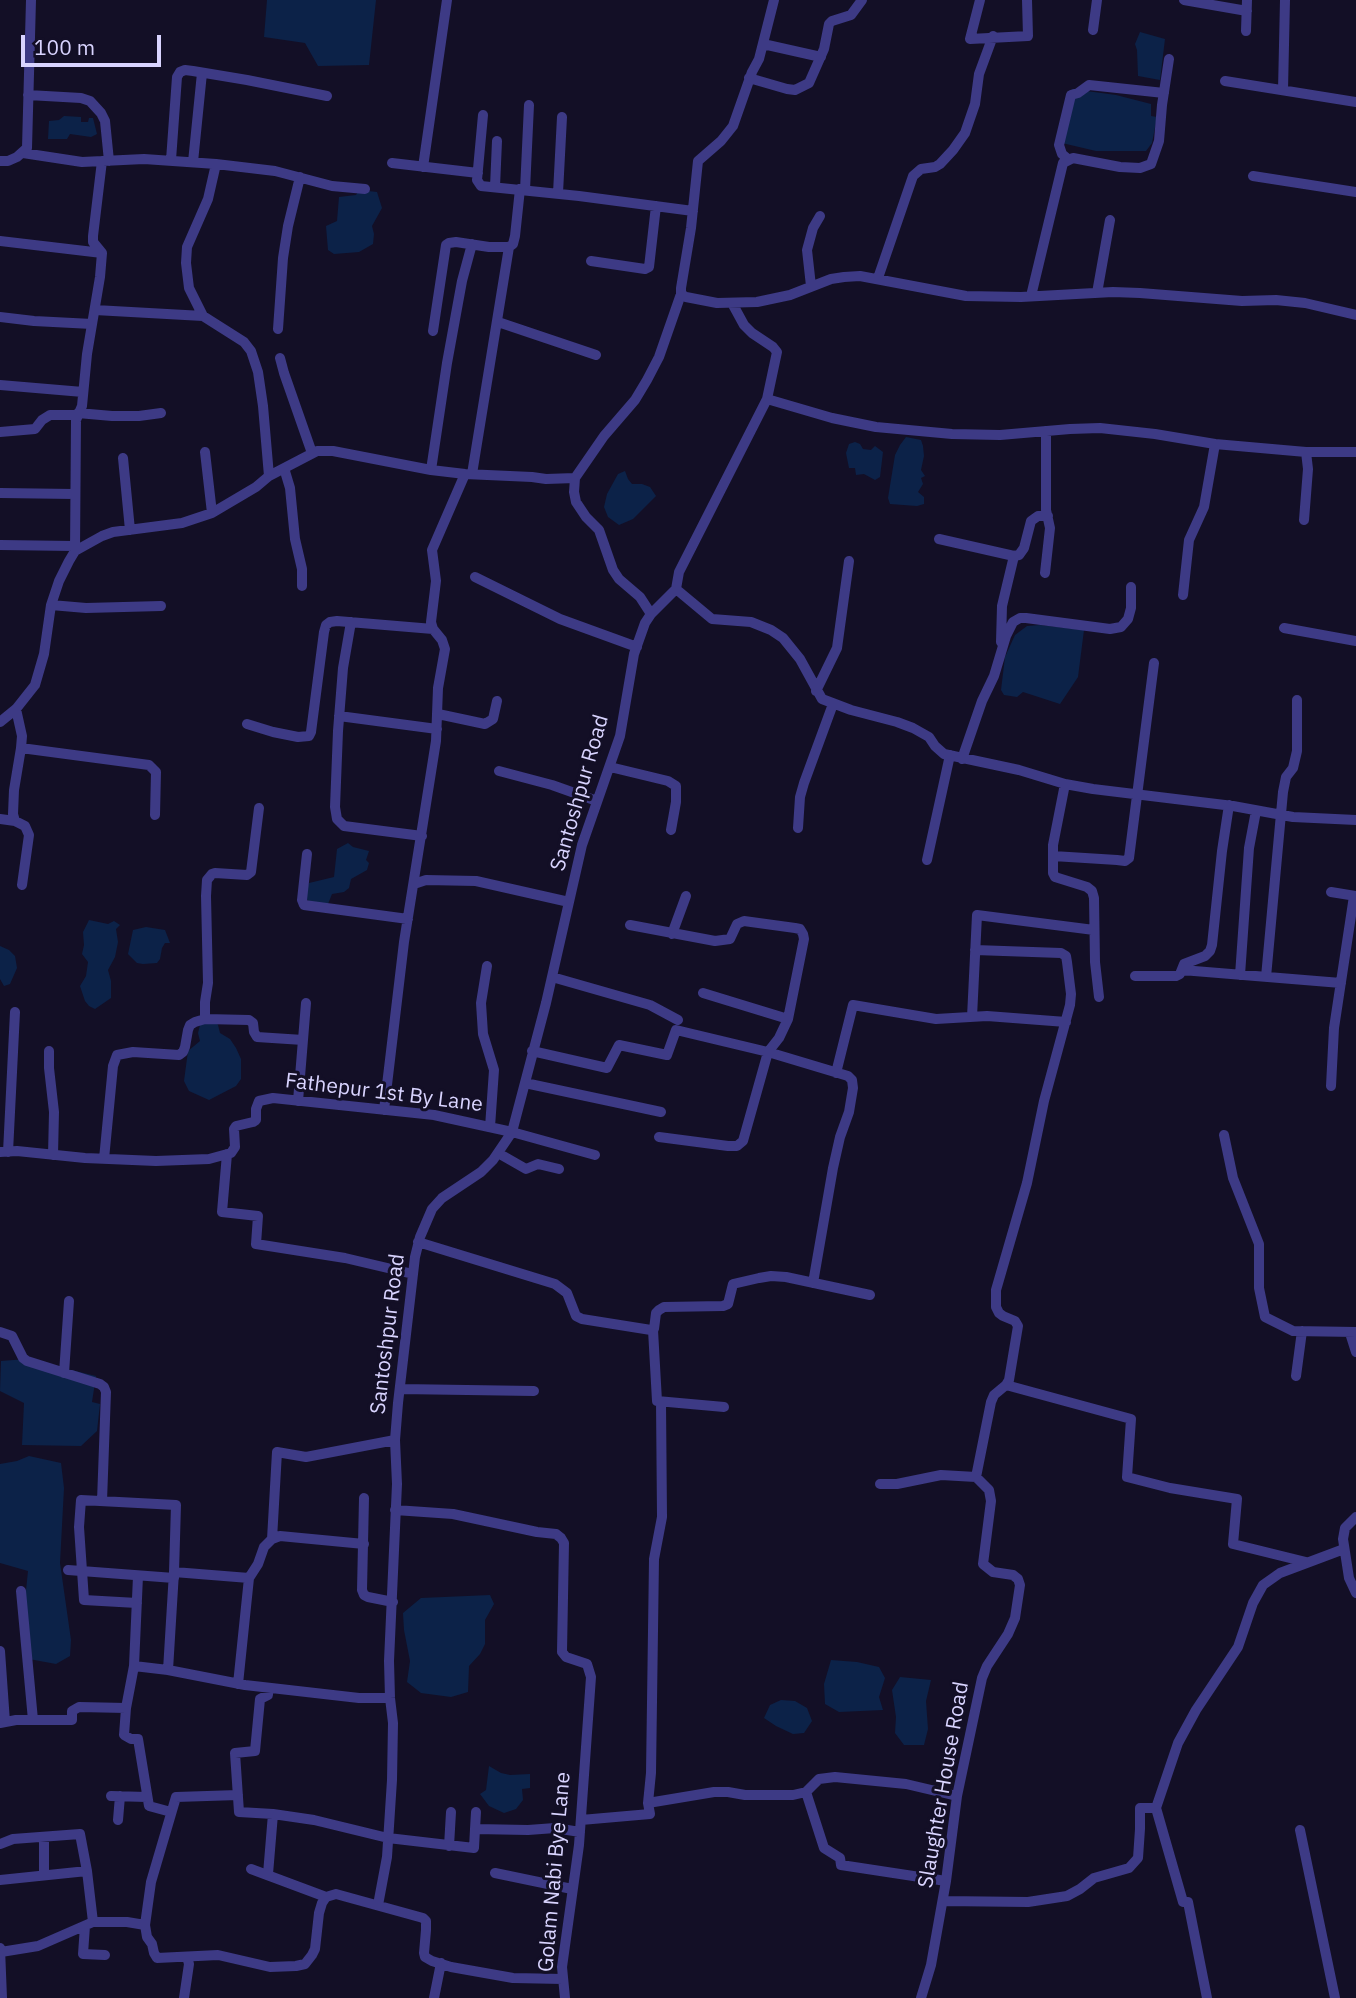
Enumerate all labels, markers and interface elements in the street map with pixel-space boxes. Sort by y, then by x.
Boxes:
scale bar [24,21,164,65]
text: 100 m [34,33,95,61]
street label: Santoshpur Road [546,712,614,874]
street label: Fathepur 1st By Lane [284,1068,484,1118]
street label: Santoshpur Road [366,1252,410,1416]
street label: Slaughter House Road [913,1680,975,1890]
street label: Golam Nabi Bye Lane [534,1771,576,1973]

